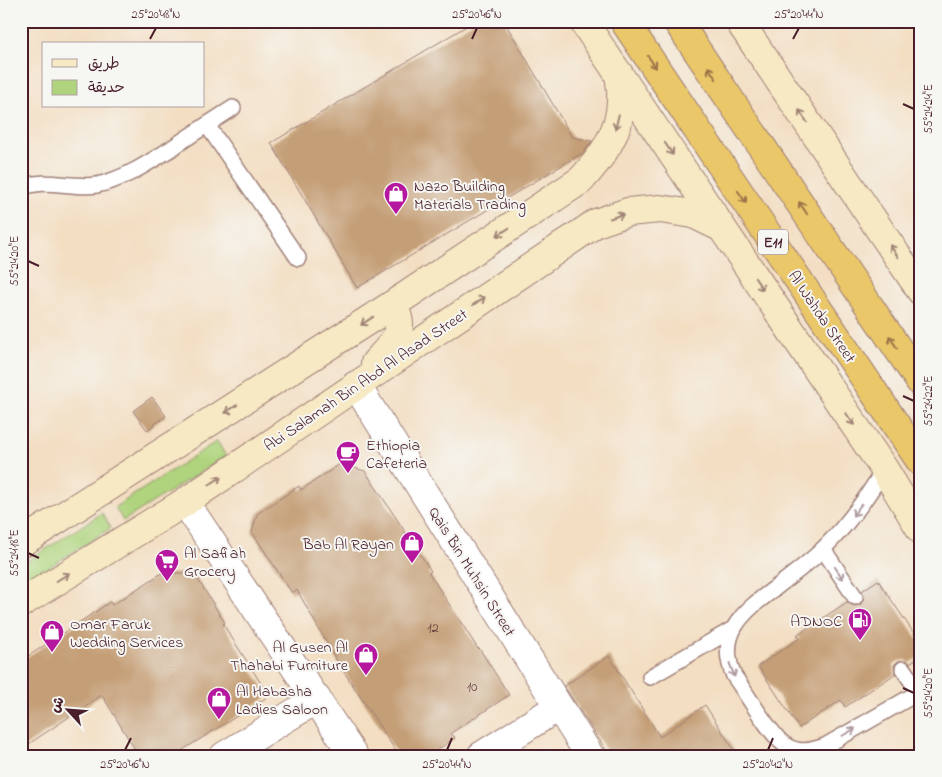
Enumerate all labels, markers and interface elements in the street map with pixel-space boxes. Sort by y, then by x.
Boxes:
text: 25°20'48"N [132,6,180,24]
text: 25°20'46"N [452,6,502,24]
text: 25°20'44"N [774,6,824,24]
legend [42,42,205,108]
text: طريق [88,53,120,75]
one-way arrow [647,54,657,68]
one-way arrow [707,66,717,80]
text: حديقة [88,77,125,99]
text: 55°24'24"E [920,84,938,134]
one-way arrow [798,109,808,123]
one-way arrow [612,114,621,130]
one-way arrow [664,141,674,155]
place label: Nazo Building Materials Trading [414,175,526,217]
shop icon: Nazo Building Materials Trading [383,181,409,215]
one-way arrow [737,189,747,203]
one-way arrow [798,201,808,215]
one-way arrow [609,211,624,220]
one-way arrow [497,227,511,237]
road number: E11 [758,230,788,254]
text: 55°24'20"E [6,236,24,286]
one-way arrow [888,244,899,258]
street label: Al Wahda Street [781,266,862,369]
one-way arrow [754,276,764,290]
one-way arrow [472,296,486,306]
street label: Abi Salamah Bin Abd Al Asad Street [259,303,473,458]
one-way arrow [361,316,375,326]
one-way arrow [888,336,898,350]
text: 55°24'22"E [920,375,938,427]
one-way arrow [224,404,238,414]
one-way arrow [845,411,855,425]
place label: Ethiopia Cafeteria [366,434,427,476]
cafe icon: Ethiopia Cafeteria [335,440,361,474]
one-way arrow [208,476,222,486]
street label: Qais Bin Muhsin Street [422,502,521,642]
one-way arrow [852,503,863,516]
text: 55°24'18"E [6,529,24,577]
shop icon: Bab Al Rayan [399,530,425,564]
place label: Bab Al Rayan [302,533,394,557]
place label: Al Safiah Grocery [184,542,246,584]
supermarket icon: Al Safiah Grocery [154,548,180,582]
one-way arrow [834,566,844,580]
one-way arrow [55,572,69,582]
fuel station icon: ADNOC [847,607,873,641]
place label: ADNOC [790,610,842,634]
place label: Omar Faruk Wedding Services [70,613,183,655]
house number: 12 [427,618,439,639]
shop icon: Omar Faruk Wedding Services [39,619,65,653]
place label: Al Gusen Al Thahabi Furniture [230,636,349,678]
shop icon: Al Gusen Al Thahabi Furniture [353,642,379,676]
one-way arrow [728,661,737,677]
text: 55°24'20"E [920,668,938,718]
house number: 10 [467,677,477,698]
place label: Al Habasha Ladies Saloon [236,680,328,722]
north arrow [42,684,92,734]
shop icon: Al Habasha Ladies Saloon [206,686,232,720]
text: ش [45,693,70,716]
one-way arrow [841,727,856,736]
text: 25°20'46"N [100,756,150,774]
text: 25°20'44"N [422,756,472,774]
text: 25°20'42"N [743,756,793,774]

